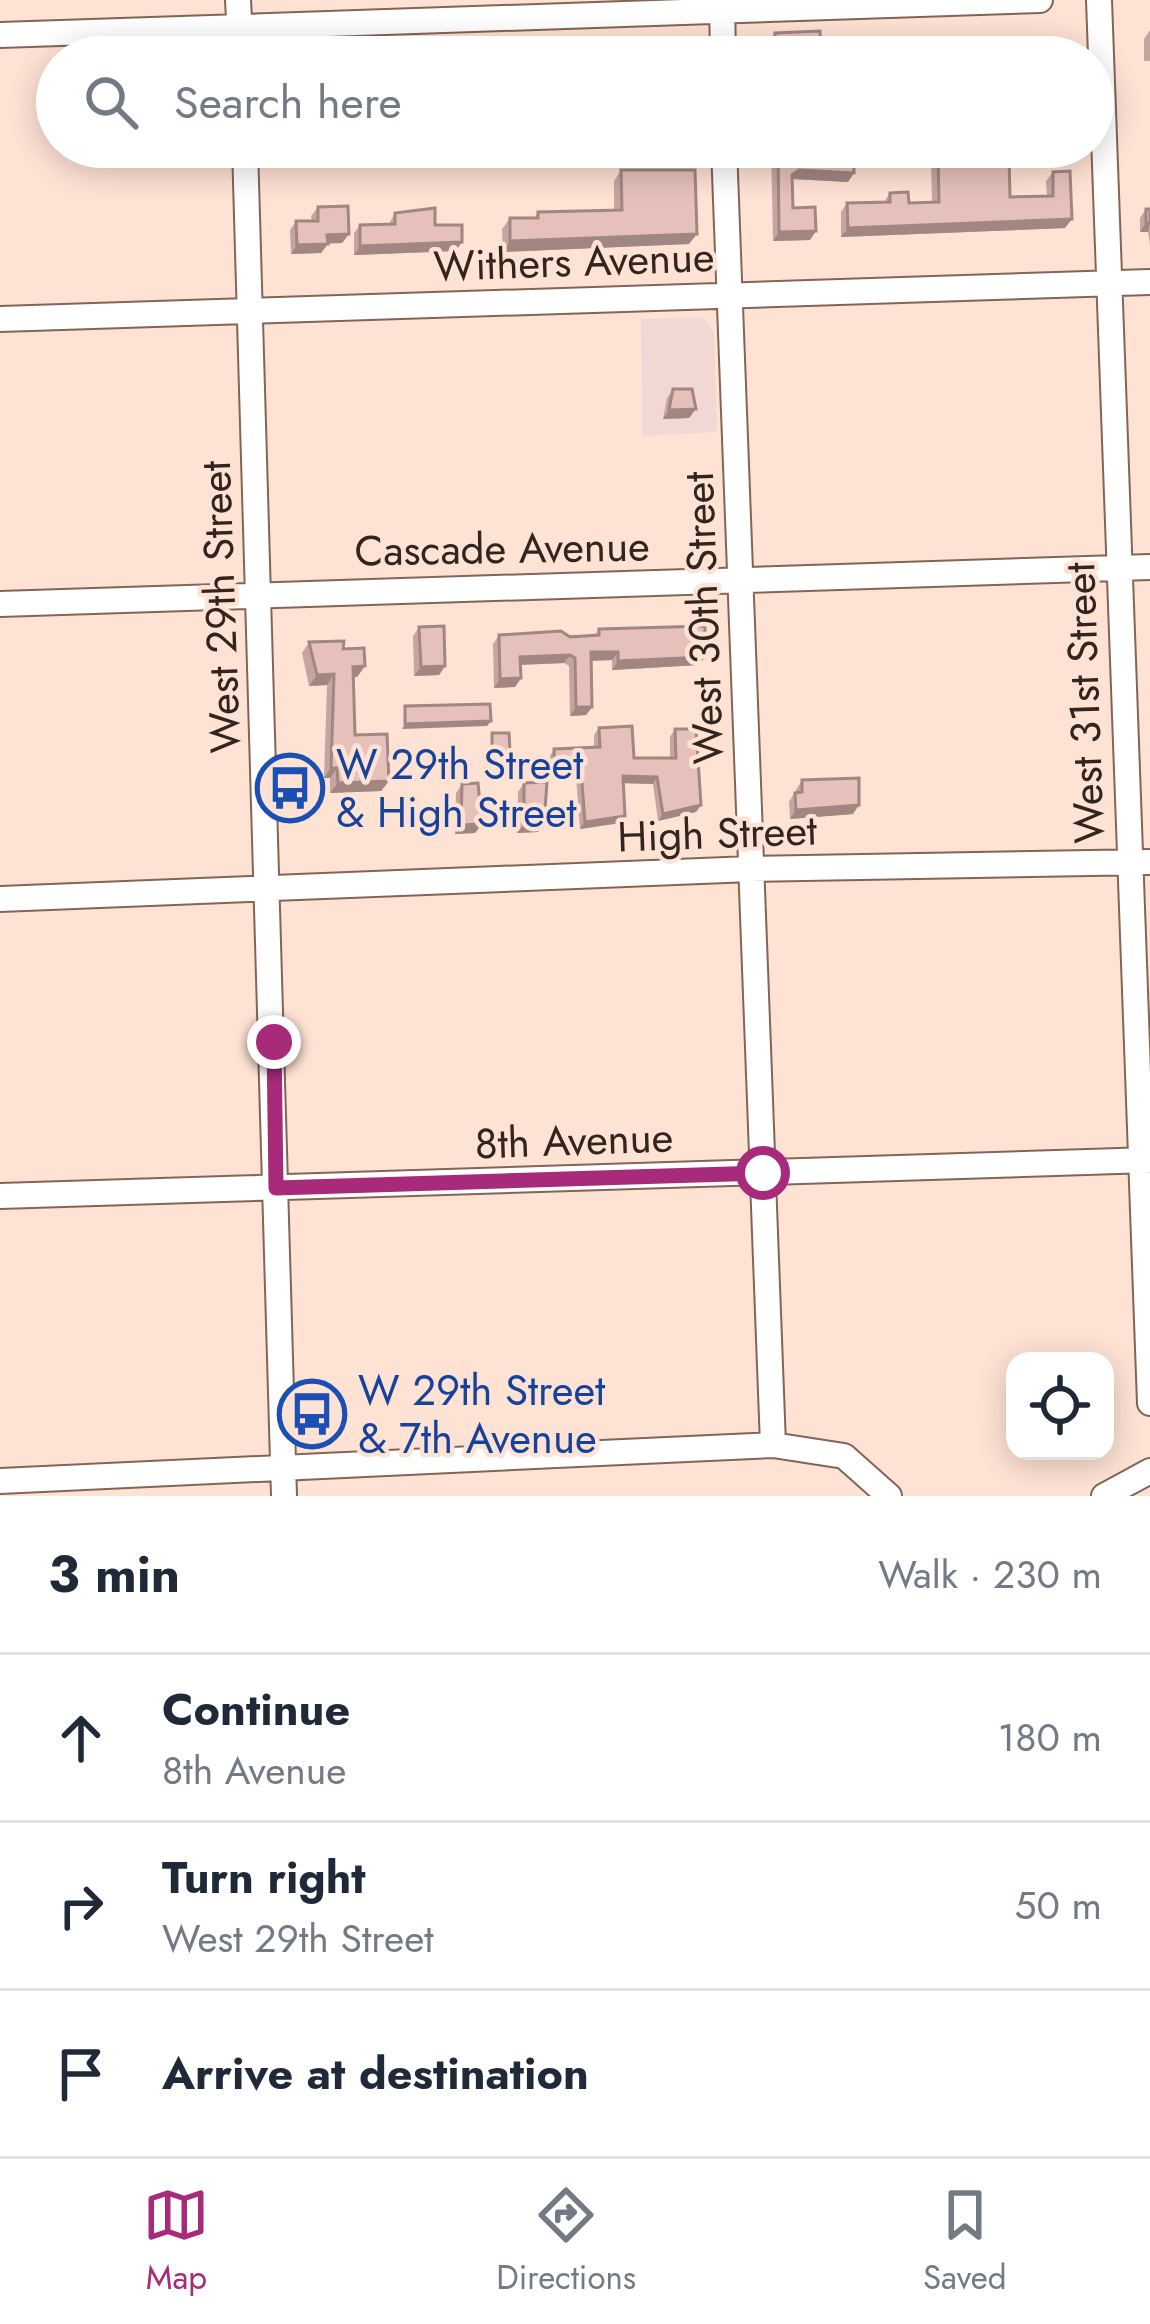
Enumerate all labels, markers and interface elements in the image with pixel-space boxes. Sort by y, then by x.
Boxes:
search box [36,36,1114,168]
icon: search [78,69,144,135]
text: Search here [174,70,402,135]
street label: Withers Avenue [433,226,716,297]
street label: West 29th Street [185,460,256,754]
street label: West 30th Street [668,471,739,765]
street label: Cascade Avenue [354,515,650,582]
street label: West 31st Street [1049,561,1120,845]
place label: W 29th Street & High Street [336,734,583,843]
bus stop icon: W 29th Street & High Street [255,753,325,823]
street label: High Street [616,800,818,867]
route end [247,1015,301,1069]
street label: 8th Avenue [474,1107,674,1174]
route start [736,1146,790,1200]
map controls [1006,1352,1114,1460]
button: locate [1006,1352,1114,1460]
place label: W 29th Street & 7th Avenue [358,1360,605,1469]
bus stop icon: W 29th Street & 7th Avenue [277,1379,347,1449]
text: 3 min [48,1537,180,1611]
text: Walk · 230 m [878,1546,1102,1603]
text: Continue [162,1677,350,1742]
icon: ahead [48,1705,114,1771]
text: 180 m [998,1709,1102,1766]
text: 8th Avenue [162,1742,346,1799]
text: Turn right [162,1845,366,1910]
icon: right [48,1873,114,1939]
text: 50 m [1014,1877,1102,1934]
text: West 29th Street [162,1910,434,1967]
icon: arrive [48,2041,114,2107]
text: Arrive at destination [162,2041,589,2106]
tab: Map [143,2182,209,2301]
tab: Directions [496,2182,636,2301]
tab: Saved [923,2182,1007,2301]

